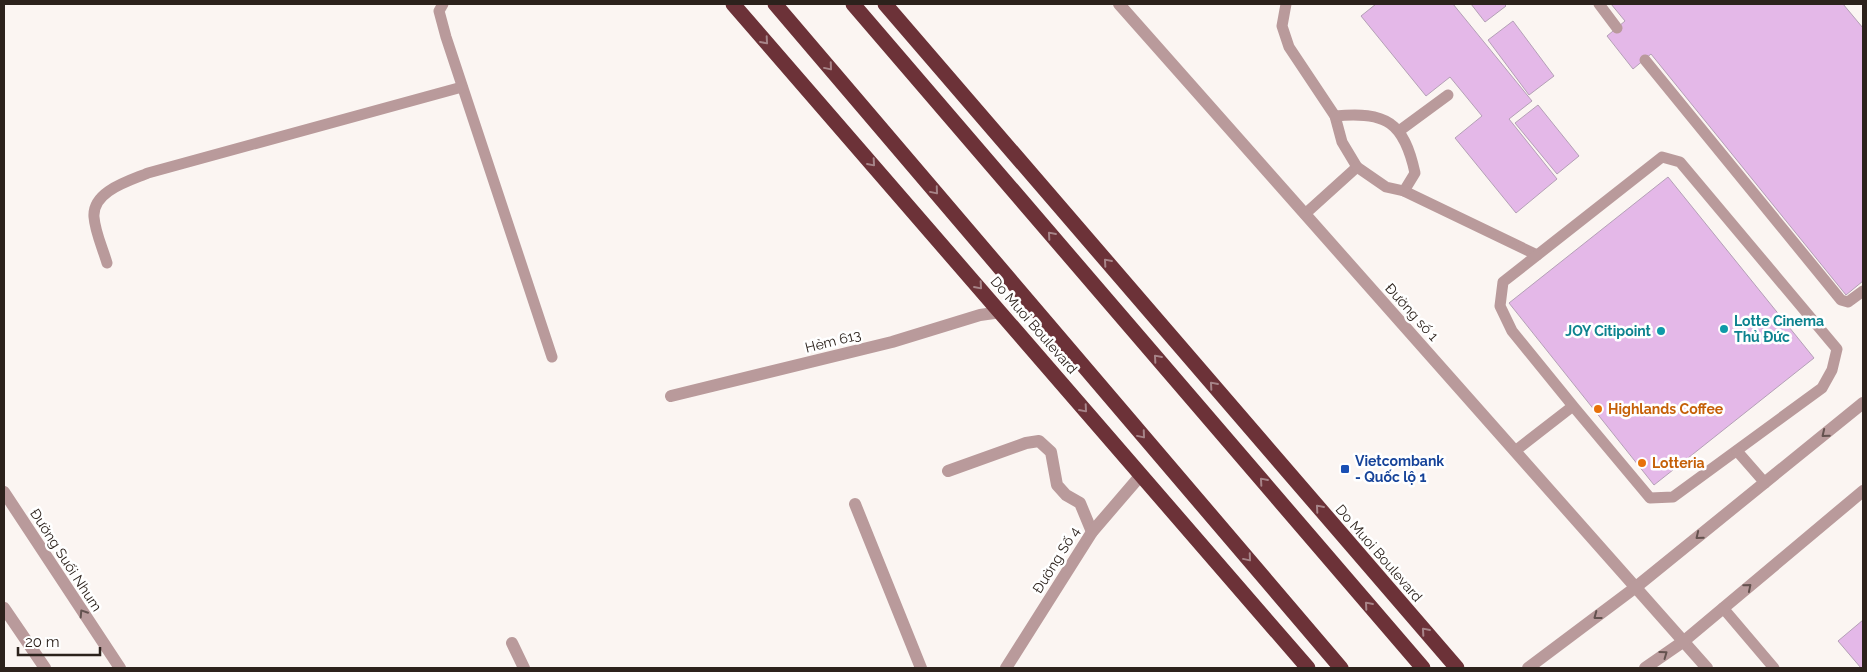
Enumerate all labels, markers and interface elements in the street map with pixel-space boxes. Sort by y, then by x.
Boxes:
one-way arrow [760,35,769,44]
one-way arrow [824,62,833,71]
one-way arrow [866,158,875,167]
one-way arrow [929,186,938,195]
one-way arrow [1048,231,1057,240]
one-way arrow [1104,258,1113,267]
street label: Do Muoi Boulevard [987,273,1081,377]
one-way arrow [973,280,982,289]
street label: Đường số 1 [1382,280,1442,344]
place label: Lotte Cinema Thủ Đức [1734,313,1824,345]
place label: JOY Citipoint [1565,323,1652,339]
marker: Lotte Cinema Thủ Đức [1718,323,1730,335]
marker: JOY Citipoint [1655,325,1667,337]
street label: Hẻm 613 [803,326,863,356]
one-way arrow [1154,355,1163,364]
one-way arrow [1210,382,1219,391]
place label: Highlands Coffee [1608,401,1724,417]
one-way arrow [1079,403,1087,412]
marker: Highlands Coffee [1592,403,1604,415]
one-way arrow [1822,428,1831,437]
one-way arrow [1136,429,1145,438]
place label: Vietcombank - Quốc lộ 1 [1355,453,1444,485]
place label: Lotteria [1652,455,1705,471]
marker: Lotteria [1636,457,1648,469]
marker: Vietcombank - Quốc lộ 1 [1339,463,1351,475]
one-way arrow [1259,478,1268,487]
street label: Do Muoi Boulevard [1332,501,1426,605]
one-way arrow [1316,505,1325,514]
street label: Đường Suối Nhum [27,506,105,614]
street label: Đường Số 4 [1029,524,1083,596]
one-way arrow [1696,530,1705,538]
one-way arrow [1242,553,1251,562]
one-way arrow [1742,584,1751,593]
one-way arrow [1365,601,1374,610]
one-way arrow [80,609,89,619]
one-way arrow [1593,610,1603,619]
scale bar [18,624,100,656]
one-way arrow [1422,628,1431,637]
text: 20 m [25,633,60,651]
one-way arrow [1658,652,1667,660]

